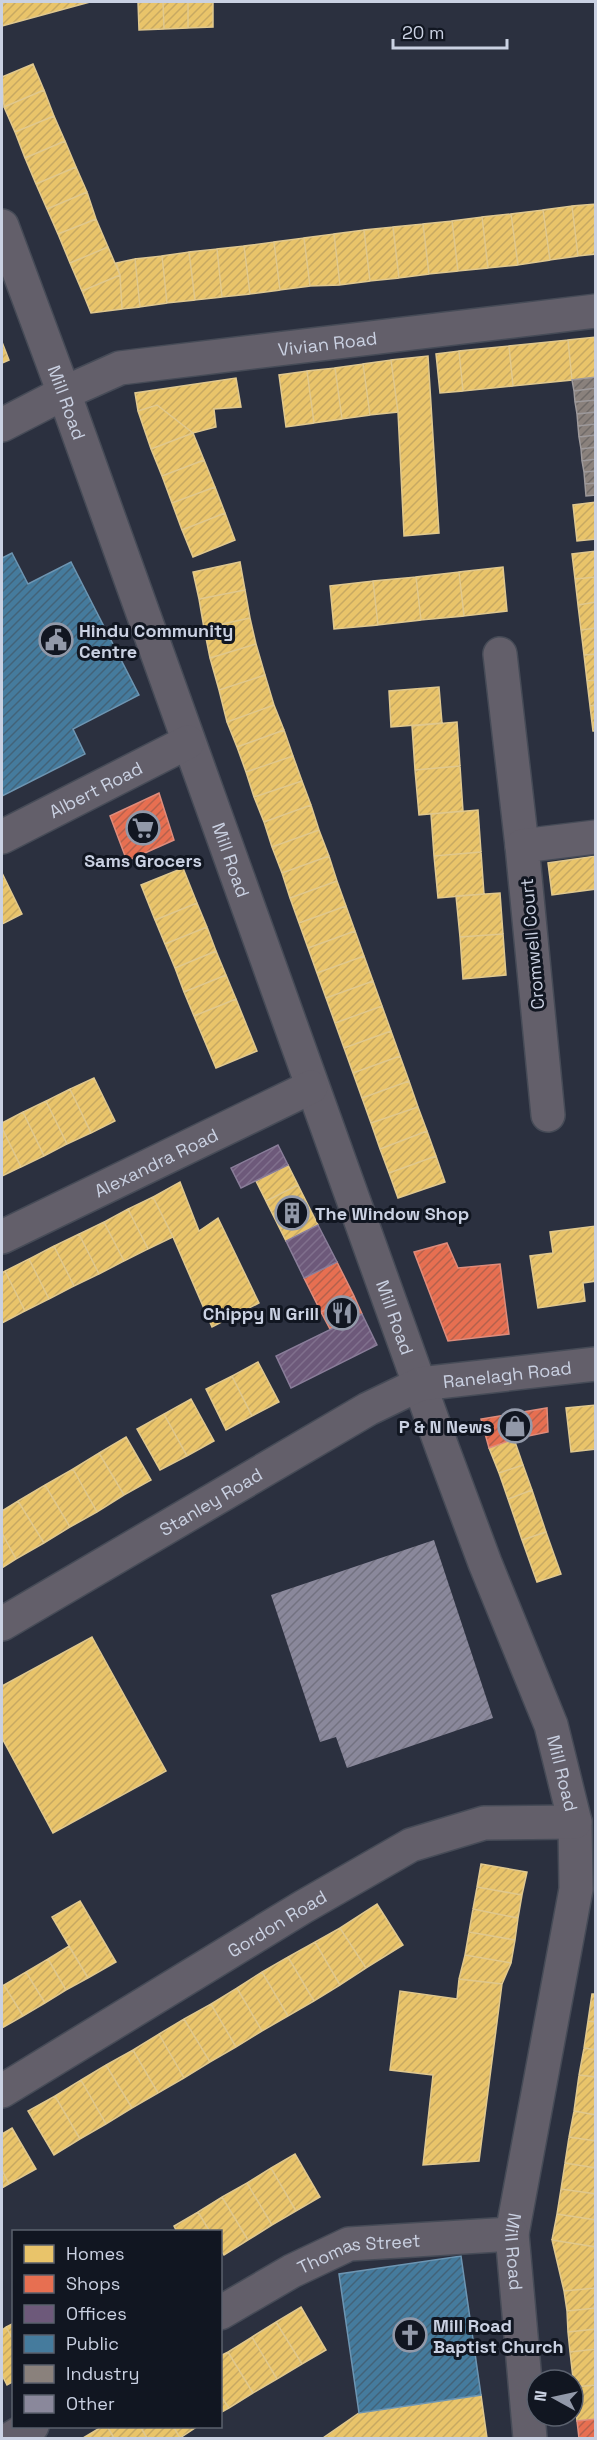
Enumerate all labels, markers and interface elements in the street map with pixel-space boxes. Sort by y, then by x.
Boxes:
scale bar [393,12,507,50]
text: 20 m [402,21,445,44]
street label: Vivian Road [276,326,378,361]
street label: Mill Road [43,362,91,443]
place label: Hindu Community Centre [79,619,233,663]
public building icon: Hindu Community Centre [38,622,74,658]
street label: Albert Road [45,756,146,823]
supermarket icon: Sams Grocers [125,810,161,846]
street label: Mill Road [207,819,255,900]
place label: Sams Grocers [84,849,202,872]
street label: Cromwell Court [515,877,549,1011]
street label: Alexandra Road [90,1123,222,1202]
building icon: The Window Shop [274,1195,310,1231]
place label: The Window Shop [315,1202,469,1225]
street label: Mill Road [371,1277,419,1358]
restaurant icon: Chippy N Grill [324,1295,360,1331]
place label: Chippy N Grill [203,1302,319,1325]
street label: Ranelagh Road [442,1355,573,1393]
shop icon: P & N News [497,1408,533,1444]
place label: P & N News [399,1415,492,1438]
street label: Stanley Road [155,1462,266,1541]
street label: Mill Road [542,1733,583,1814]
street label: Gordon Road [223,1884,331,1962]
street label: Mill Road [500,2211,528,2291]
street label: Thomas Street [293,2228,421,2278]
legend [12,2230,222,2428]
text: Homes [66,2242,125,2265]
text: Shops [66,2272,120,2295]
text: Offices [66,2302,127,2325]
place label: Mill Road Baptist Church [433,2314,564,2358]
church icon: Mill Road Baptist Church [392,2317,428,2353]
text: Public [66,2332,119,2355]
text: Industry [66,2362,139,2385]
north arrow [525,2368,585,2428]
text: N [529,2389,552,2403]
text: Other [66,2392,115,2415]

